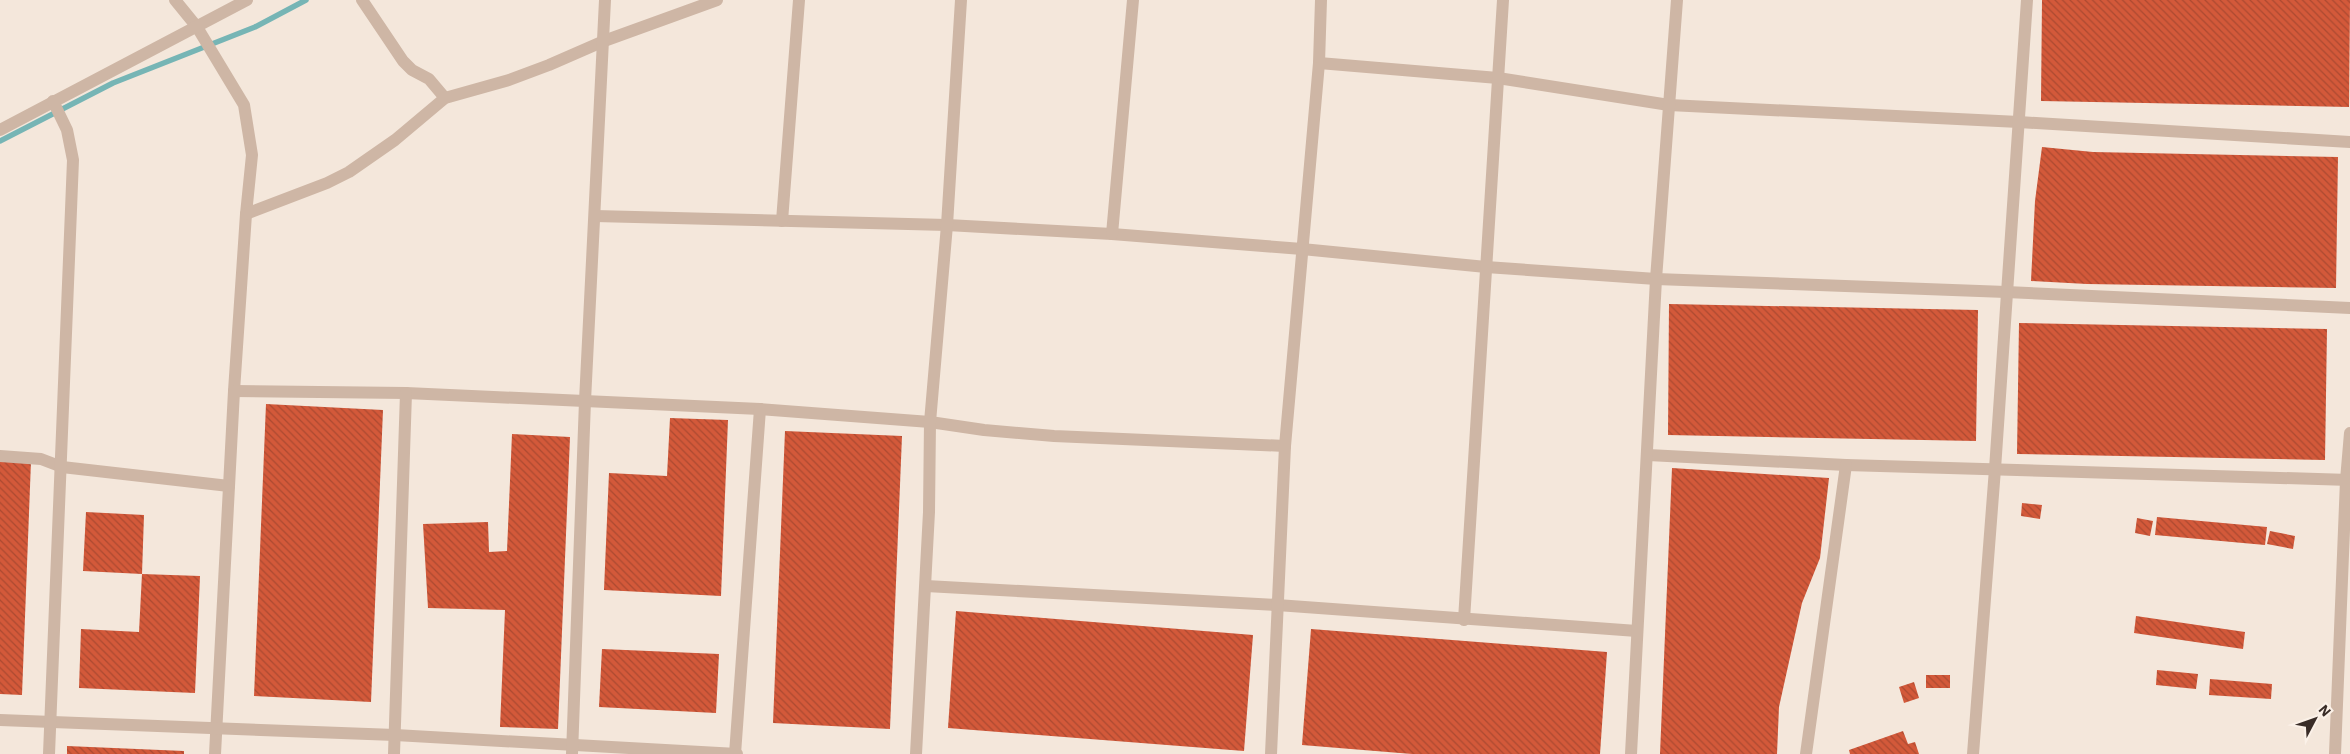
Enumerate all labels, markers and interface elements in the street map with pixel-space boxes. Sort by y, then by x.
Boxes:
north arrow [2290,694,2340,744]
text: N [2315,701,2335,720]

